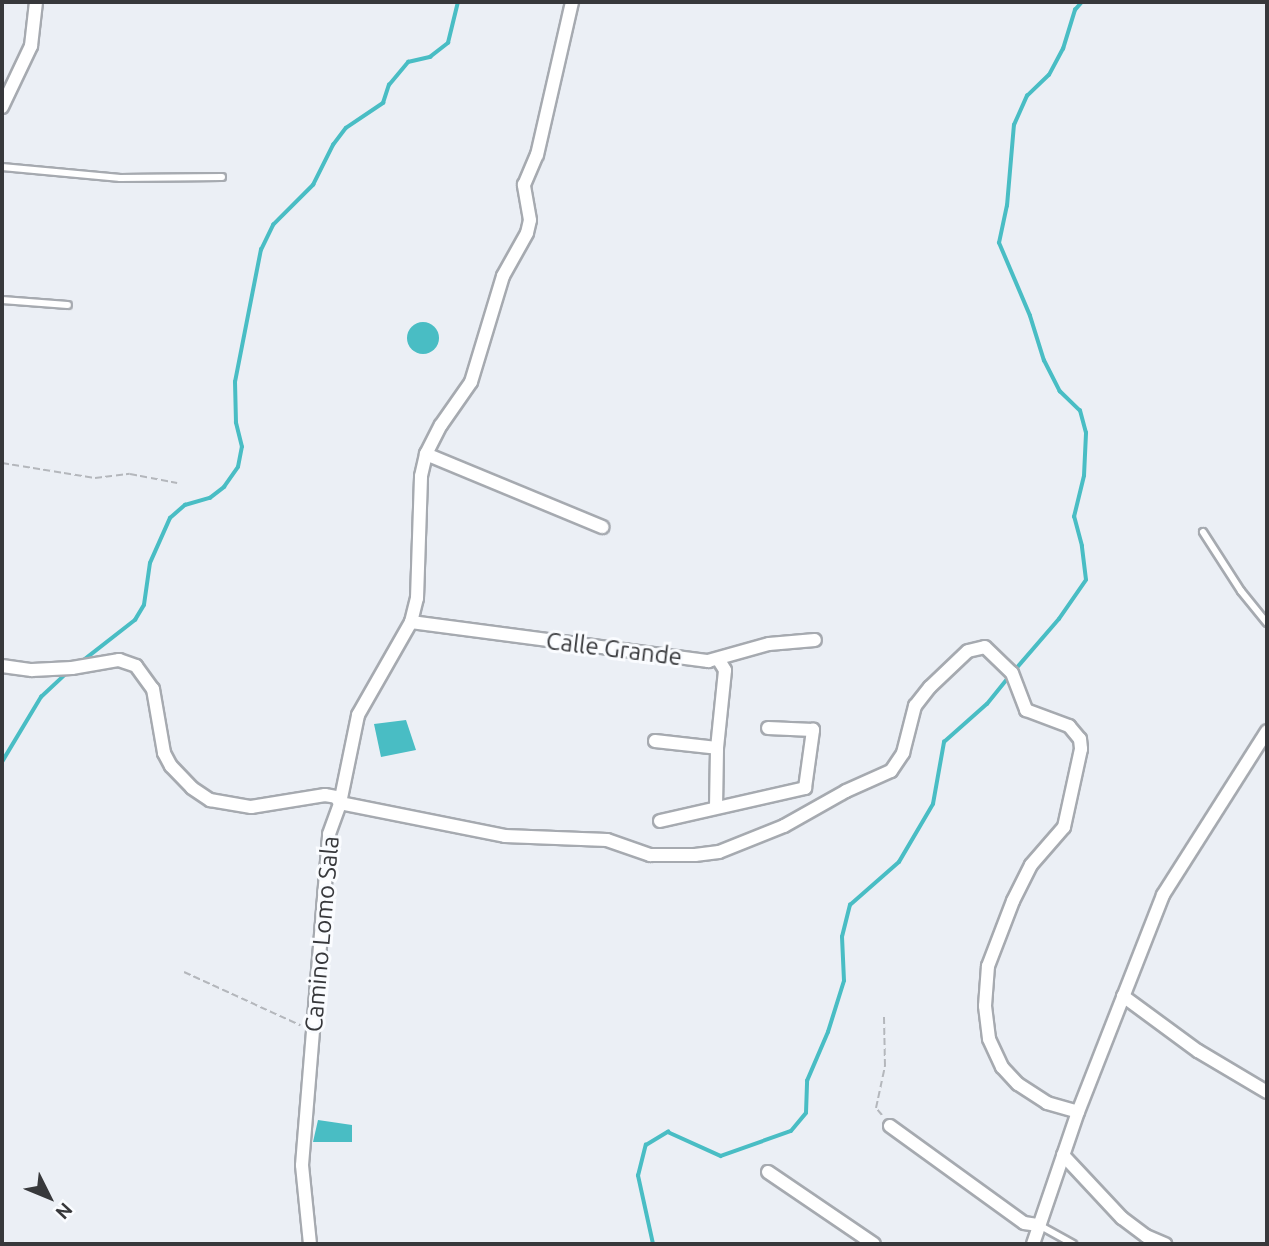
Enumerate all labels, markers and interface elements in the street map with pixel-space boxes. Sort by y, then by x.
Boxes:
street label: Calle Grande [544,626,684,672]
street label: Camino Lomo Sala [299,835,345,1033]
north arrow [14,1162,84,1232]
text: N [51,1199,77,1224]

